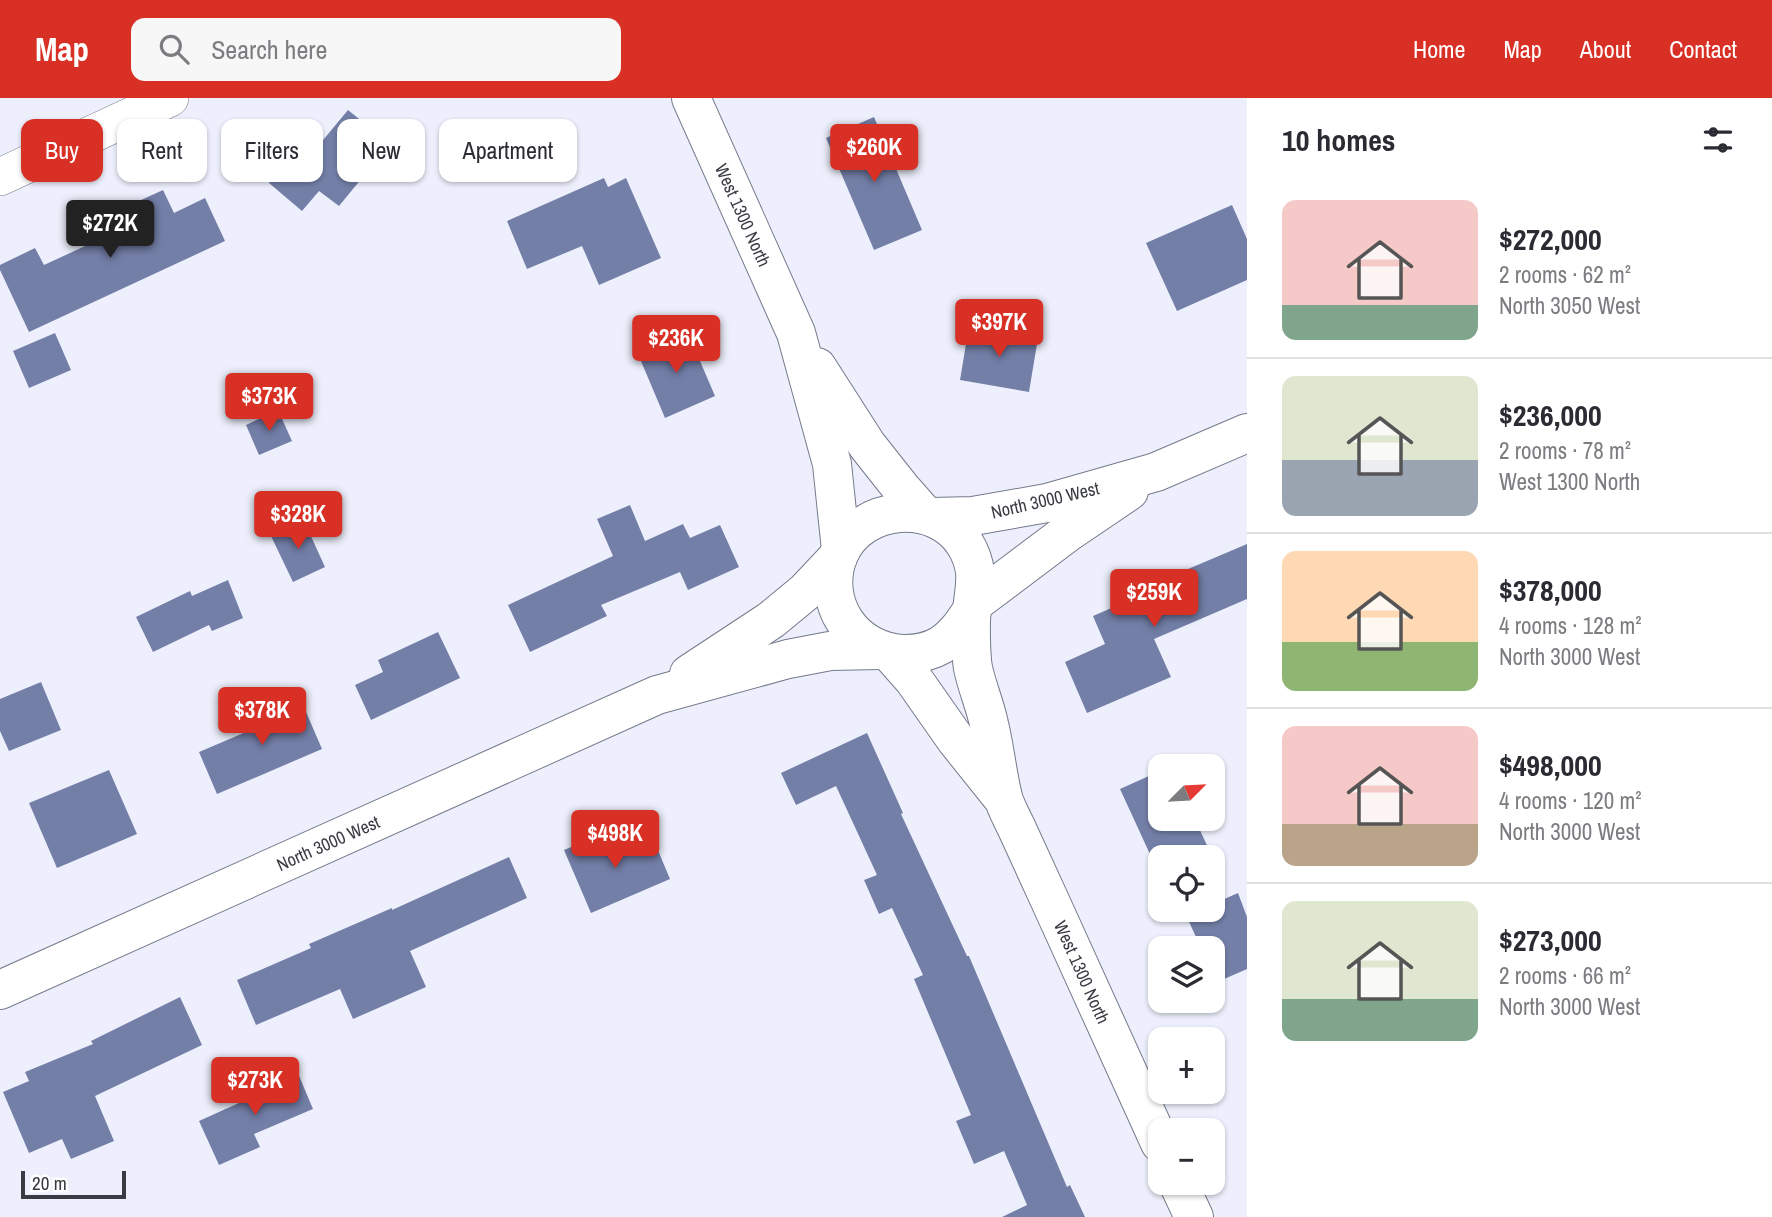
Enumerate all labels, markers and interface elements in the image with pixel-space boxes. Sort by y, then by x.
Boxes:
search box [131,18,621,81]
text: Map [35,27,89,71]
icon: search [155,30,193,68]
text: Search here [211,32,327,67]
text: Home [1413,33,1465,65]
text: Map [1503,33,1542,65]
text: About [1580,33,1631,65]
text: Contact [1669,33,1737,65]
chip: Buy [21,119,103,182]
chip: Rent [117,119,207,182]
chip: Filters [221,119,323,182]
chip: New [337,119,425,182]
chip: Apartment [439,119,577,182]
text: 10 homes [1282,120,1396,160]
icon: filters [1699,121,1737,159]
pin: $260K [825,125,923,184]
text: $260K [846,131,902,162]
street label: West 1300 North [709,159,777,271]
pin: $272K [61,200,159,260]
text: $272K [82,207,138,238]
text: $272,000 [1499,219,1602,259]
icon: home [1338,228,1422,312]
text: 2 rooms · 62 m² [1499,259,1631,290]
text: North 3050 West [1499,290,1640,321]
pin: $397K [950,300,1048,359]
text: $397K [971,306,1027,337]
pin: $236K [627,316,725,375]
text: $236K [648,322,704,353]
pin: $373K [220,374,318,433]
text: $373K [241,380,297,411]
text: $236,000 [1499,395,1602,435]
icon: home [1338,404,1422,488]
text: 2 rooms · 78 m² [1499,435,1631,466]
text: West 1300 North [1499,466,1640,497]
street label: North 3000 West [988,475,1102,525]
pin: $328K [249,491,347,551]
text: $328K [270,498,326,529]
pin: $259K [1105,570,1203,629]
text: $378,000 [1499,570,1602,610]
text: $259K [1126,576,1182,607]
icon: home [1338,579,1422,663]
text: 4 rooms · 128 m² [1499,610,1642,641]
text: North 3000 West [1499,641,1640,672]
pin: $378K [213,688,311,747]
text: $378K [234,694,290,725]
text: $498,000 [1499,745,1602,785]
north arrow [1148,754,1225,831]
map controls [1148,754,1225,1195]
icon: home [1338,754,1422,838]
text: 4 rooms · 120 m² [1499,785,1642,816]
street label: North 3000 West [272,809,384,877]
pin: $498K [566,810,664,870]
text: North 3000 West [1499,816,1640,847]
text: $498K [587,817,643,848]
button: locate [1148,845,1225,922]
street label: West 1300 North [1048,916,1116,1028]
text: $273,000 [1499,920,1602,960]
icon: home [1338,929,1422,1013]
button: layers [1148,936,1225,1013]
text: 2 rooms · 66 m² [1499,960,1631,991]
text: North 3000 West [1499,991,1640,1022]
button: + [1148,1027,1225,1104]
pin: $273K [206,1058,304,1117]
text: $273K [227,1064,283,1095]
button: − [1148,1118,1225,1195]
scale bar [21,1168,126,1200]
text: 20 m [32,1170,67,1196]

